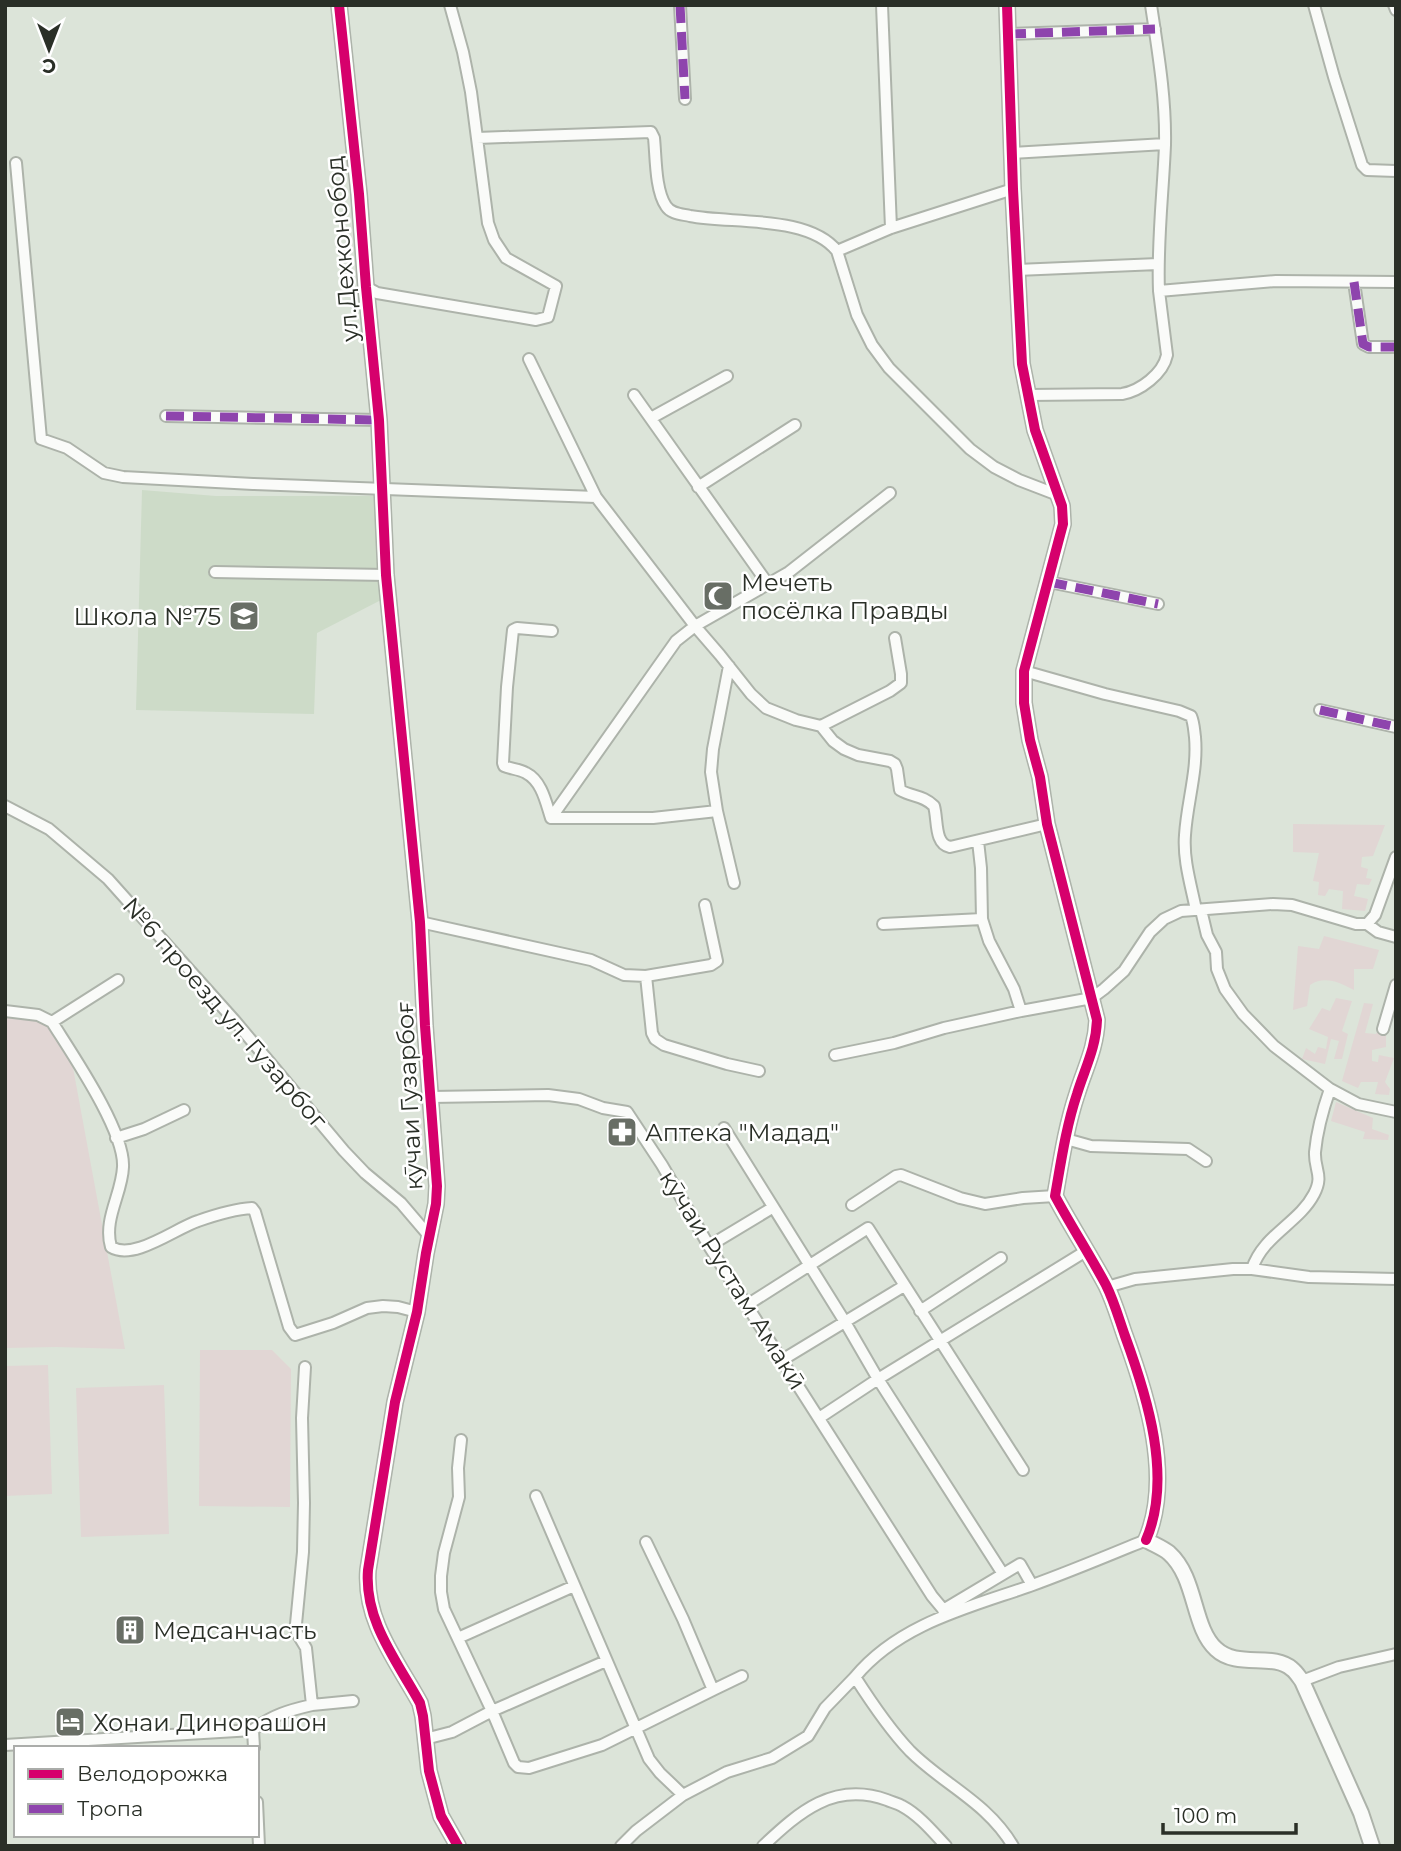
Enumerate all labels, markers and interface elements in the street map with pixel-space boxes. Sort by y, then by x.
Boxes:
north arrow [14,14,84,84]
text: С [42,54,56,77]
street label: ул.Дехконобод [319,155,365,344]
place label: Мечеть посёлка Правды [741,568,949,625]
mosque icon: Мечеть посёлка Правды [701,579,735,613]
school or university icon: Школа №75 [227,599,261,633]
place label: Школа №75 [74,602,221,631]
street label: №6 проезд ул. Гузарбог [117,892,334,1135]
street label: кӯчаи Гузарбоғ [390,1001,428,1191]
pharmacy icon: Аптека "Мадад" [605,1115,639,1149]
place label: Аптека "Мадад" [645,1118,839,1147]
street label: кӯчаи Рустам Амакӣ [654,1165,812,1395]
building icon: Медсанчасть [113,1613,147,1647]
place label: Медсанчасть [153,1616,317,1645]
hotel icon: Хонаи Динорашон [53,1705,87,1739]
place label: Хонаи Динорашон [93,1708,327,1737]
legend [14,1746,259,1837]
text: Велодорожка [77,1761,228,1786]
scale bar [1163,1792,1296,1836]
text: Тропа [77,1796,143,1821]
text: 100 m [1174,1803,1237,1828]

